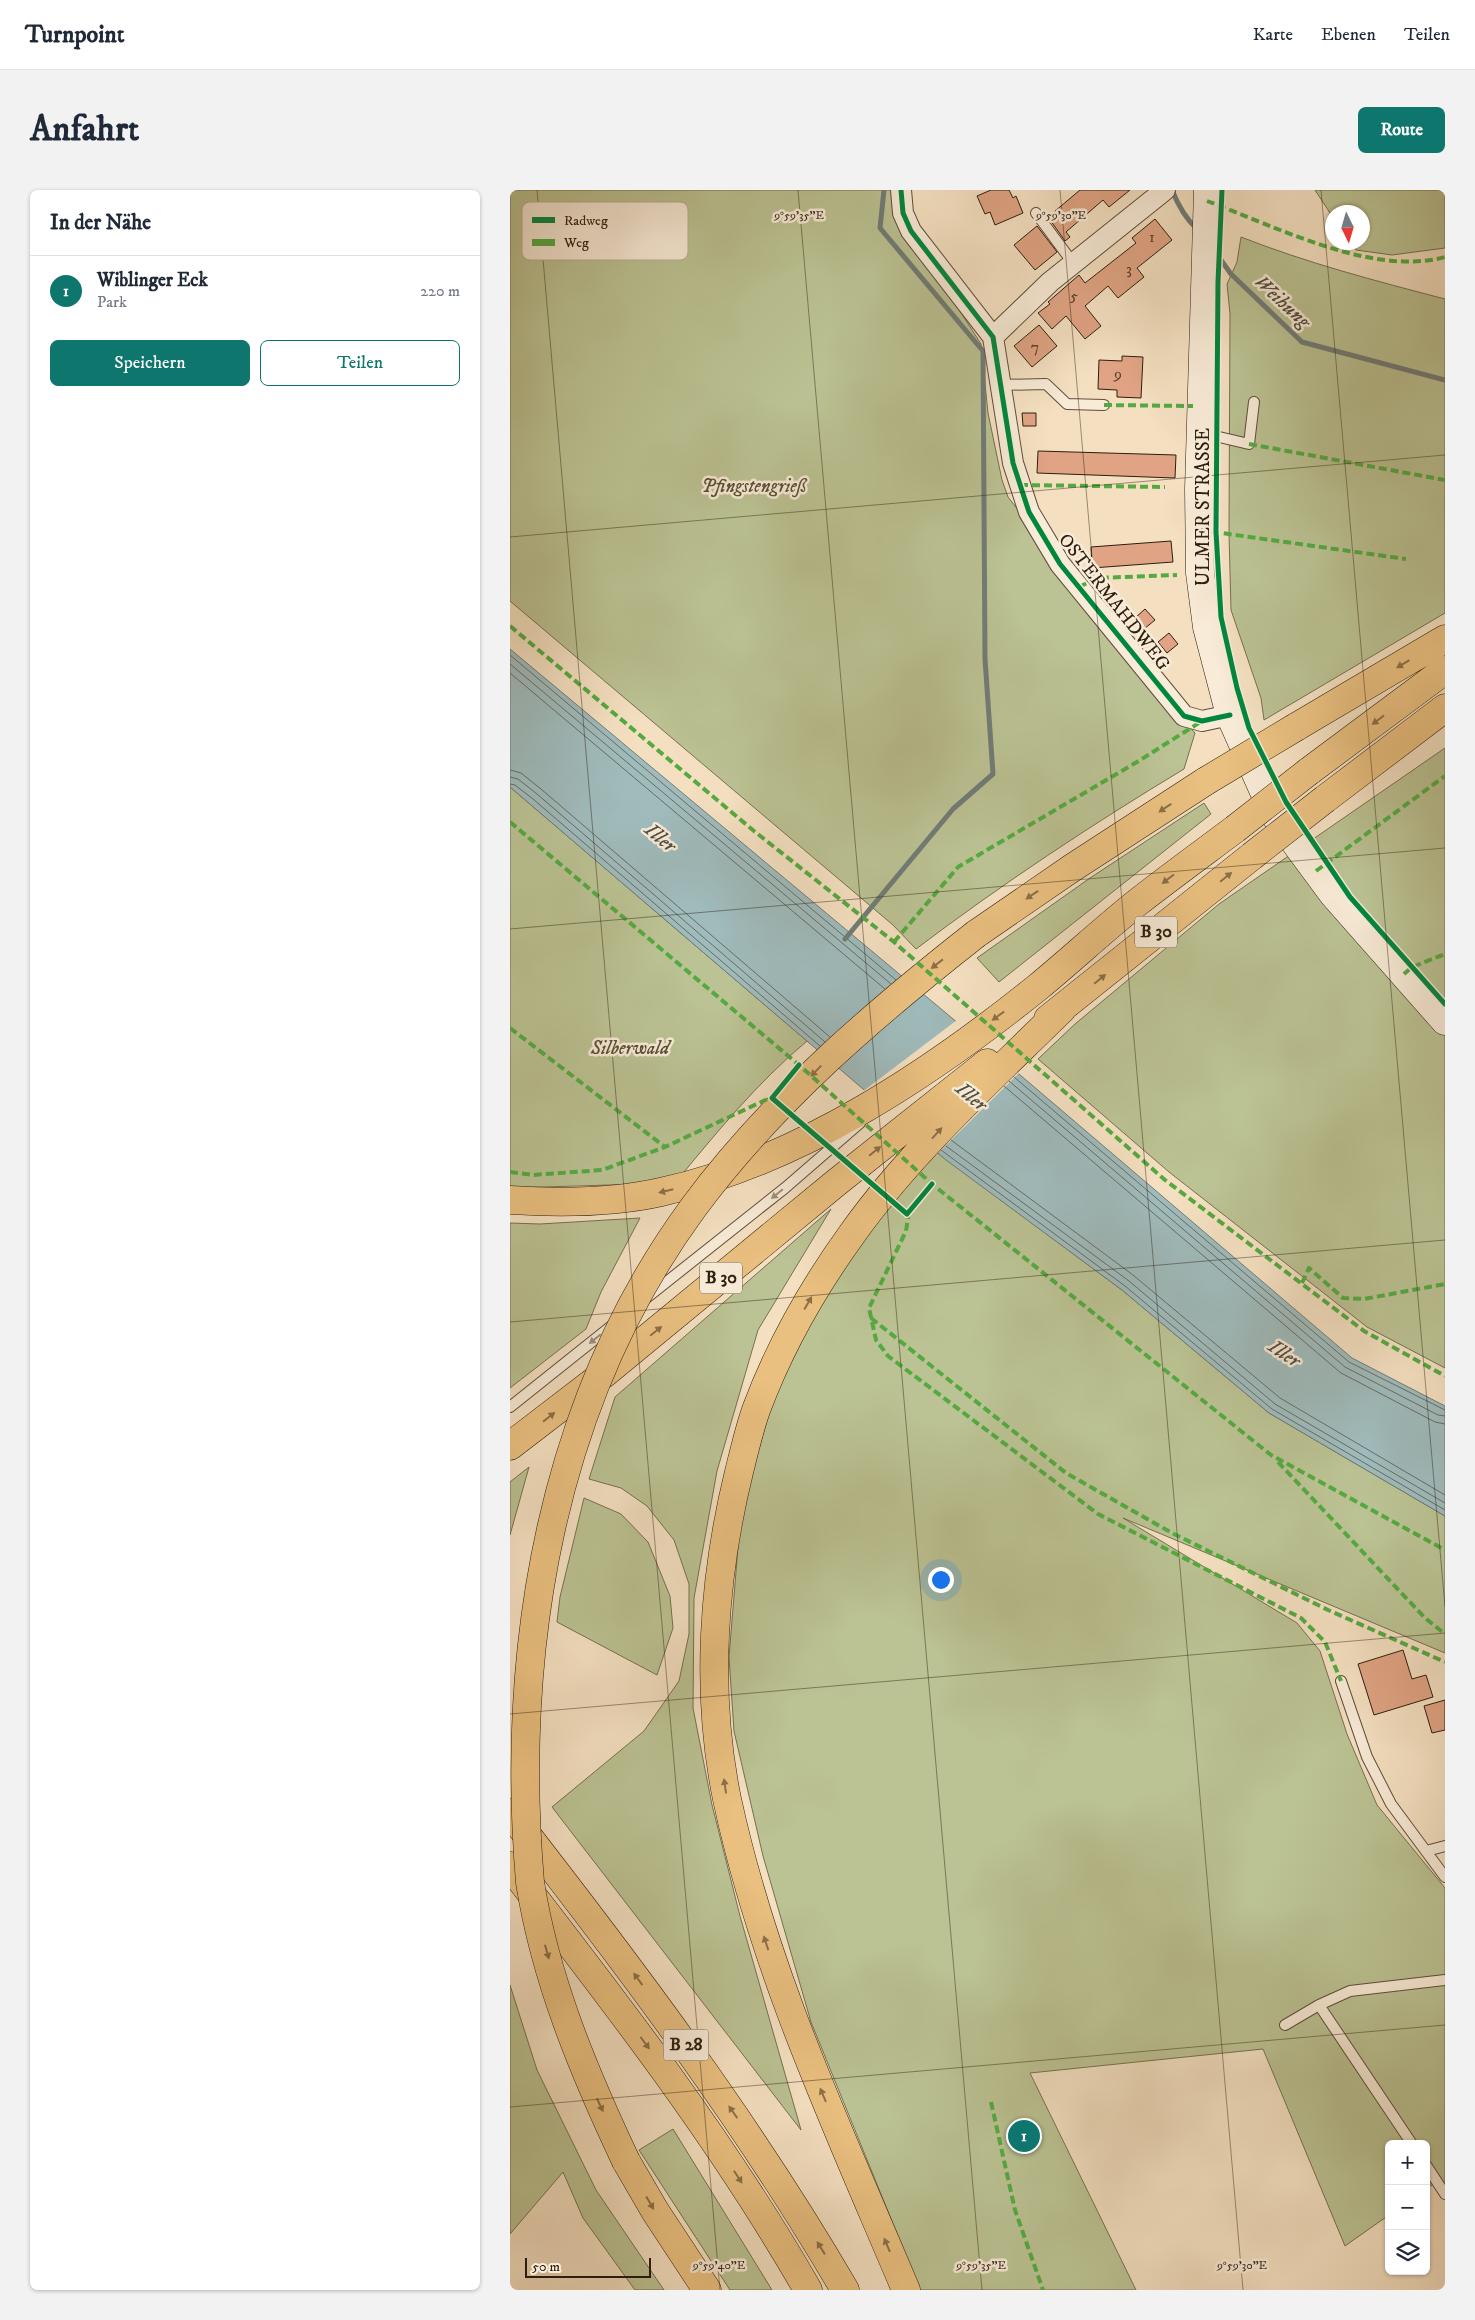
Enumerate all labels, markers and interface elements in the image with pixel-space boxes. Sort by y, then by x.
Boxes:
text: Turnpoint [25,20,124,50]
text: Karte [1253,24,1293,46]
text: Ebenen [1321,24,1376,46]
text: Teilen [1404,24,1450,46]
button: Route [1358,107,1445,153]
text: Anfahrt [30,108,139,152]
legend [522,202,688,260]
north arrow [1325,205,1370,250]
text: 9°59'35"E [773,208,824,223]
text: 9°59'30"E [1035,208,1087,223]
text: In der Nähe [50,210,151,236]
text: Radweg [564,212,608,230]
house number: 1 [1149,227,1155,247]
text: Weg [563,234,589,252]
house number: 3 [1126,259,1132,279]
text: Wiblinger Eck [97,269,208,292]
water label: Weihung [1249,270,1317,335]
text: 1 [63,281,69,301]
text: 220 m [420,281,460,301]
house number: 5 [1070,286,1078,306]
text: Park [97,292,127,312]
house number: 7 [1031,337,1039,357]
button: Speichern [50,340,250,386]
button: Teilen [260,340,460,386]
house number: 9 [1113,364,1122,384]
street label: ULMER STRASSE [1192,428,1215,586]
park label: Pfingstengrieß [702,475,808,498]
street label: OSTERMAHDWEG [1053,529,1175,675]
one-way arrow [1396,660,1411,668]
one-way arrow [1372,715,1385,726]
one-way arrow [1158,803,1172,812]
water label: Iller [638,817,682,859]
one-way arrow [1219,871,1232,882]
one-way arrow [1162,874,1175,885]
one-way arrow [1025,890,1038,900]
road number: B 30 [1135,916,1177,948]
one-way arrow [931,959,944,970]
one-way arrow [1093,973,1106,984]
one-way arrow [992,1011,1005,1022]
park label: Silberwald [590,1037,672,1060]
one-way arrow [810,1065,822,1077]
water label: Iller [949,1076,993,1118]
one-way arrow [931,1126,942,1139]
one-way arrow [869,1146,882,1157]
one-way arrow [659,1187,674,1195]
one-way arrow [771,1189,784,1200]
road number: B 30 [700,1262,742,1294]
one-way arrow [804,1295,812,1310]
one-way arrow [649,1326,662,1337]
water label: Iller [1262,1333,1306,1375]
one-way arrow [589,1334,602,1345]
one-way arrow [542,1411,555,1422]
your location [928,1567,954,1593]
one-way arrow [721,1778,729,1794]
one-way arrow [762,1936,769,1951]
one-way arrow [543,1944,551,1959]
one-way arrow [633,1973,643,1986]
road number: B 28 [664,2030,708,2060]
one-way arrow [640,2036,650,2050]
one-way arrow [819,2088,827,2102]
one-way arrow [596,2098,604,2112]
one-way arrow [728,2105,737,2118]
pin: 1 [1008,2117,1040,2155]
map controls [1385,2140,1430,2275]
button: + [1385,2140,1430,2185]
one-way arrow [733,2170,743,2183]
button: − [1385,2185,1430,2230]
one-way arrow [646,2196,655,2210]
button: layers [1385,2230,1430,2275]
one-way arrow [882,2238,890,2252]
one-way arrow [816,2241,825,2255]
scale bar [525,2255,651,2278]
text: 50 m [532,2258,560,2276]
text: 9°59'40"E [692,2258,746,2273]
text: 9°59'35"E [955,2258,1006,2273]
text: 9°59'30"E [1216,2258,1268,2273]

